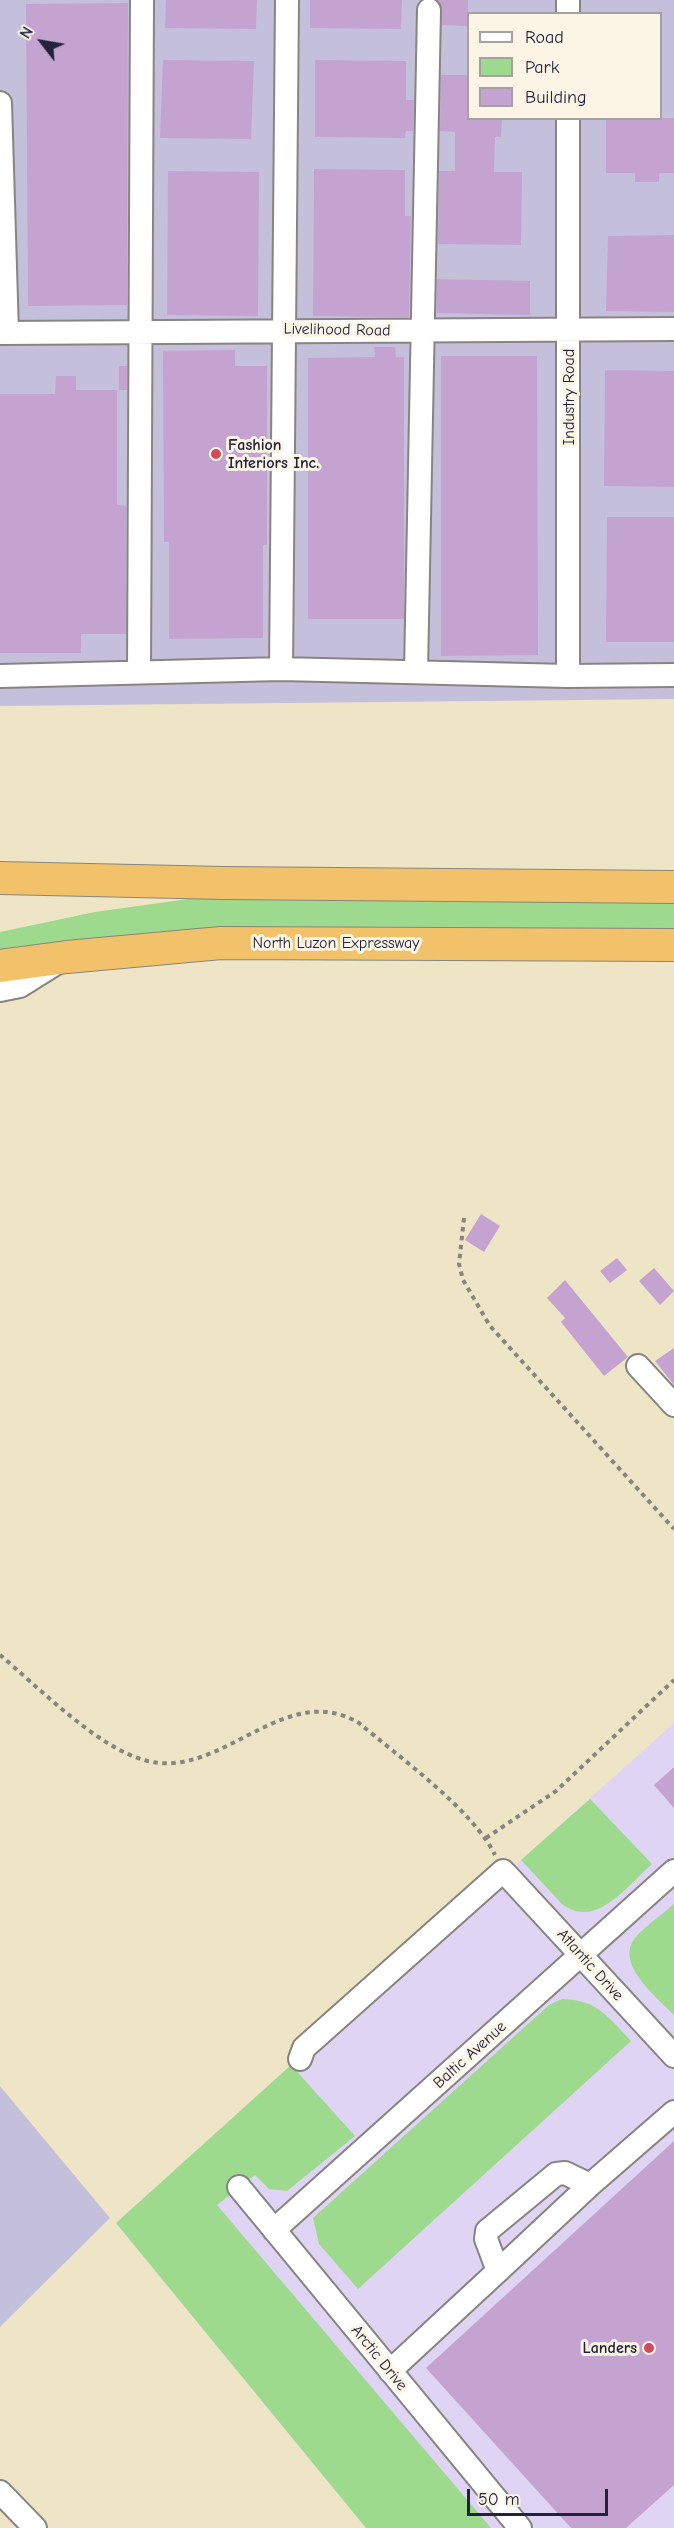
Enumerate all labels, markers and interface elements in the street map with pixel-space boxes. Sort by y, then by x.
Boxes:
north arrow [12,12,72,72]
legend [467,12,662,120]
text: N [16,24,37,42]
text: Road [525,27,564,48]
text: Park [525,57,559,78]
text: Building [525,87,587,108]
street label: Livelihood Road [283,319,391,341]
street label: Industry Road [559,349,579,445]
place label: Fashion Interiors Inc. [228,435,319,473]
marker: Fashion Interiors Inc. [209,447,223,461]
street label: North Luzon Expressway [253,933,419,953]
street label: Atlantic Drive [553,1925,627,2005]
street label: Baltic Avenue [430,2017,510,2093]
street label: Arctic Drive [347,2321,411,2395]
place label: Landers [583,2338,637,2358]
marker: Landers [642,2341,656,2355]
scale bar [470,2477,611,2515]
text: 50 m [478,2489,520,2510]

